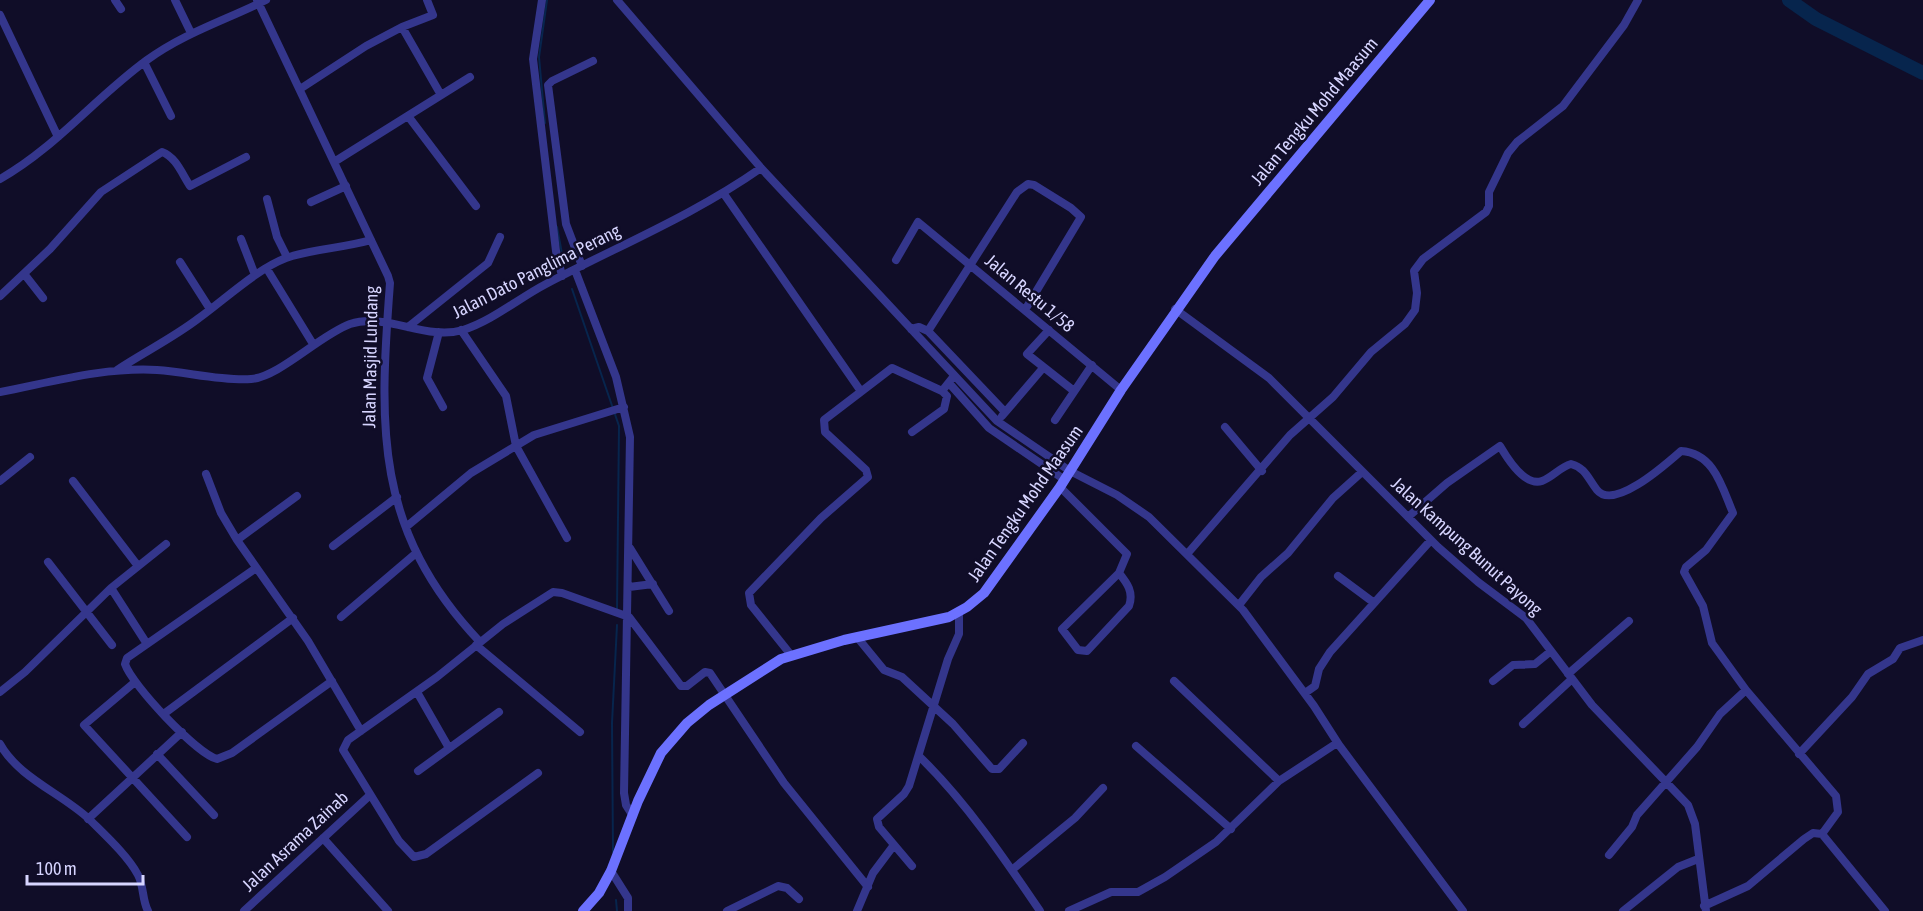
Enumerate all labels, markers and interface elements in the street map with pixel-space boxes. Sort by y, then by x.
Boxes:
street label: Jalan Tengku Mohd Maasum [1246,33,1382,189]
street label: Jalan Dato Panglima Perang [449,219,624,322]
street label: Jalan Restu 1/58 [981,250,1079,336]
street label: Jalan Masjid Lundang [358,285,382,428]
street label: Jalan Tengku Mohd Maasum [963,421,1087,585]
street label: Jalan Kampung Bunut Payong [1387,473,1547,619]
street label: Jalan Asrama Zainab [238,787,352,895]
scale bar [27,848,142,886]
text: 100 m [36,858,77,879]

